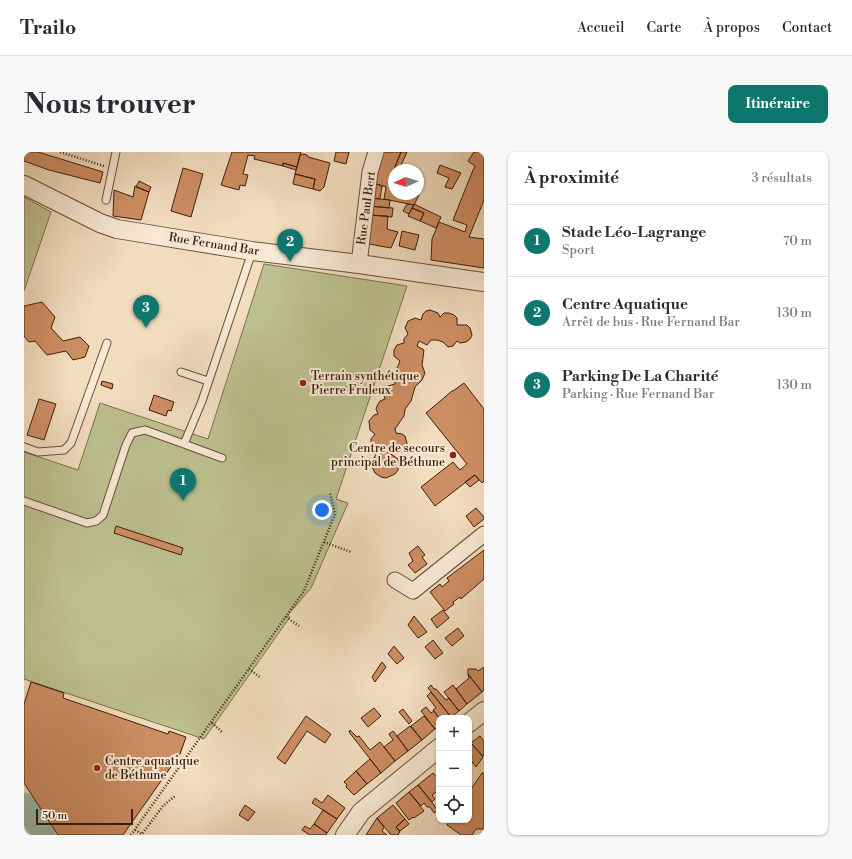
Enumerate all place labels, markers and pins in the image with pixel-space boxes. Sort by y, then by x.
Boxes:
pin: 2 [277,229,303,262]
pin: 3 [133,295,159,328]
place label: Terrain synthétique Pierre Fruleux [311,369,419,398]
marker: Terrain synthétique Pierre Fruleux [298,378,308,388]
place label: Centre de secours principal de Béthune [331,441,445,470]
marker: Centre de secours principal de Béthune [448,450,458,460]
pin: 1 [170,468,196,501]
place label: Centre aquatique de Béthune [105,754,199,783]
marker: Centre aquatique de Béthune [92,763,102,773]

